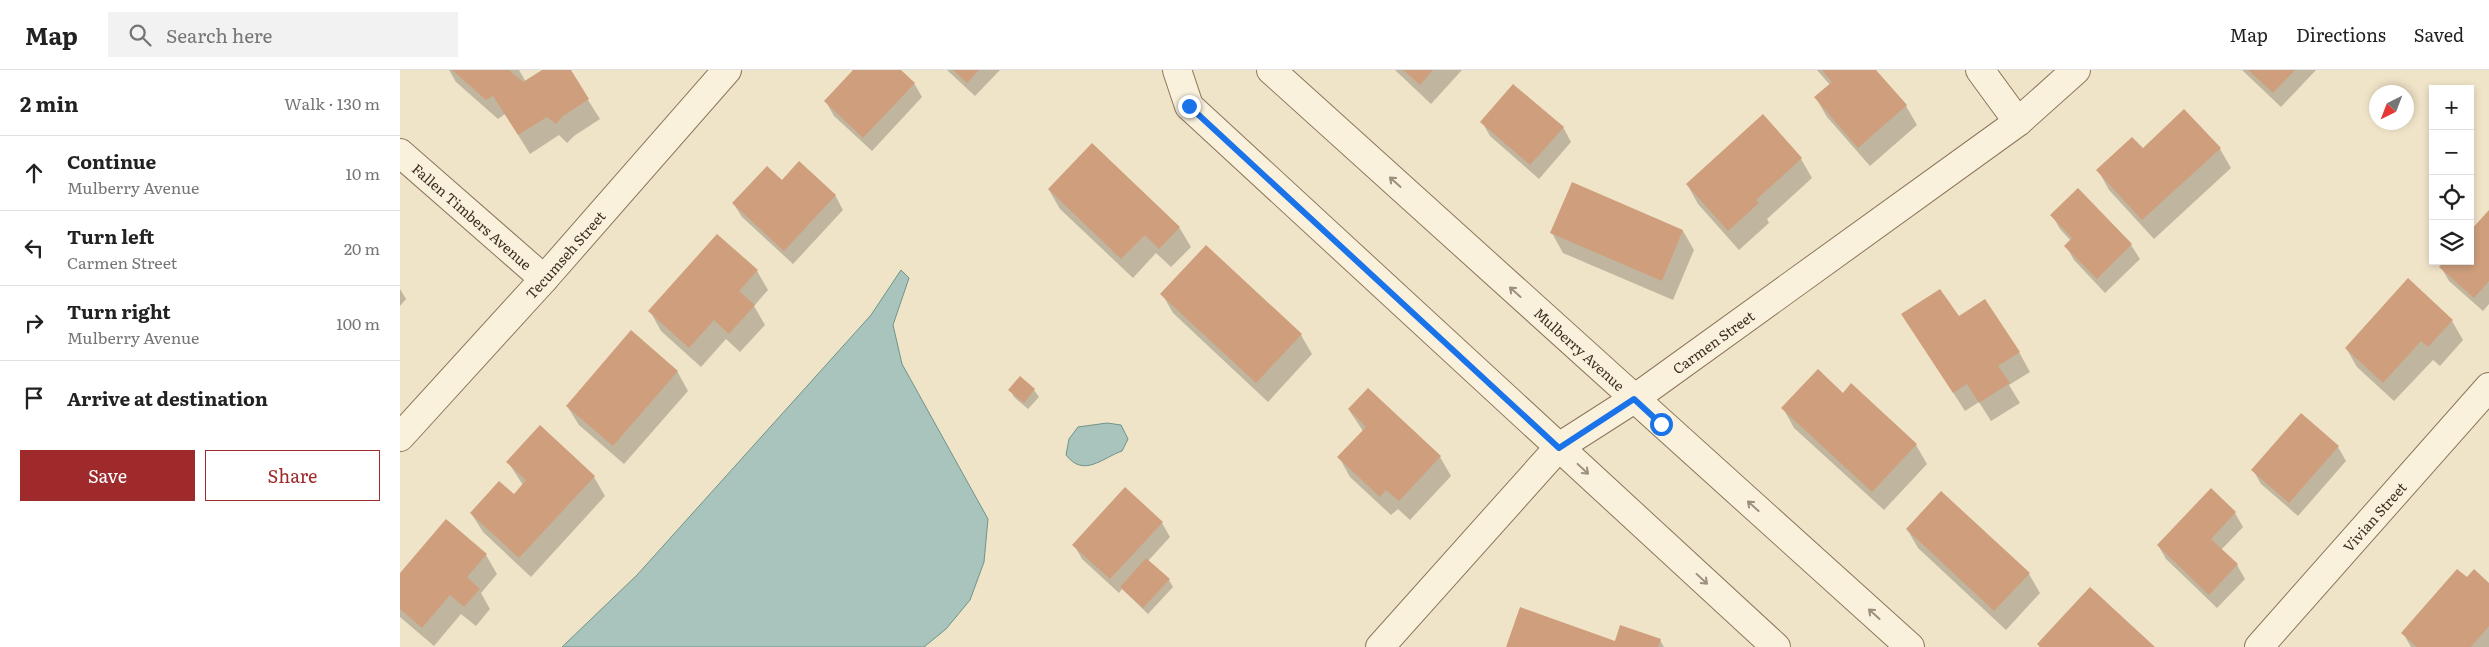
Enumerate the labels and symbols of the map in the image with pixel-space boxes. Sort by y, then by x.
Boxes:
north arrow [2369,85,2414,130]
route end [1178,95,1201,118]
street label: Fallen Timbers Avenue [408,158,536,274]
one-way arrow [1388,176,1401,188]
street label: Tecumseh Street [521,206,610,303]
one-way arrow [1509,286,1522,297]
street label: Mulberry Avenue [1530,303,1629,395]
street label: Carmen Street [1668,305,1758,378]
route start [1650,413,1673,436]
one-way arrow [1576,463,1589,475]
street label: Vivian Street [2338,477,2411,556]
one-way arrow [1746,500,1759,512]
one-way arrow [1696,573,1709,585]
one-way arrow [1867,609,1880,620]

